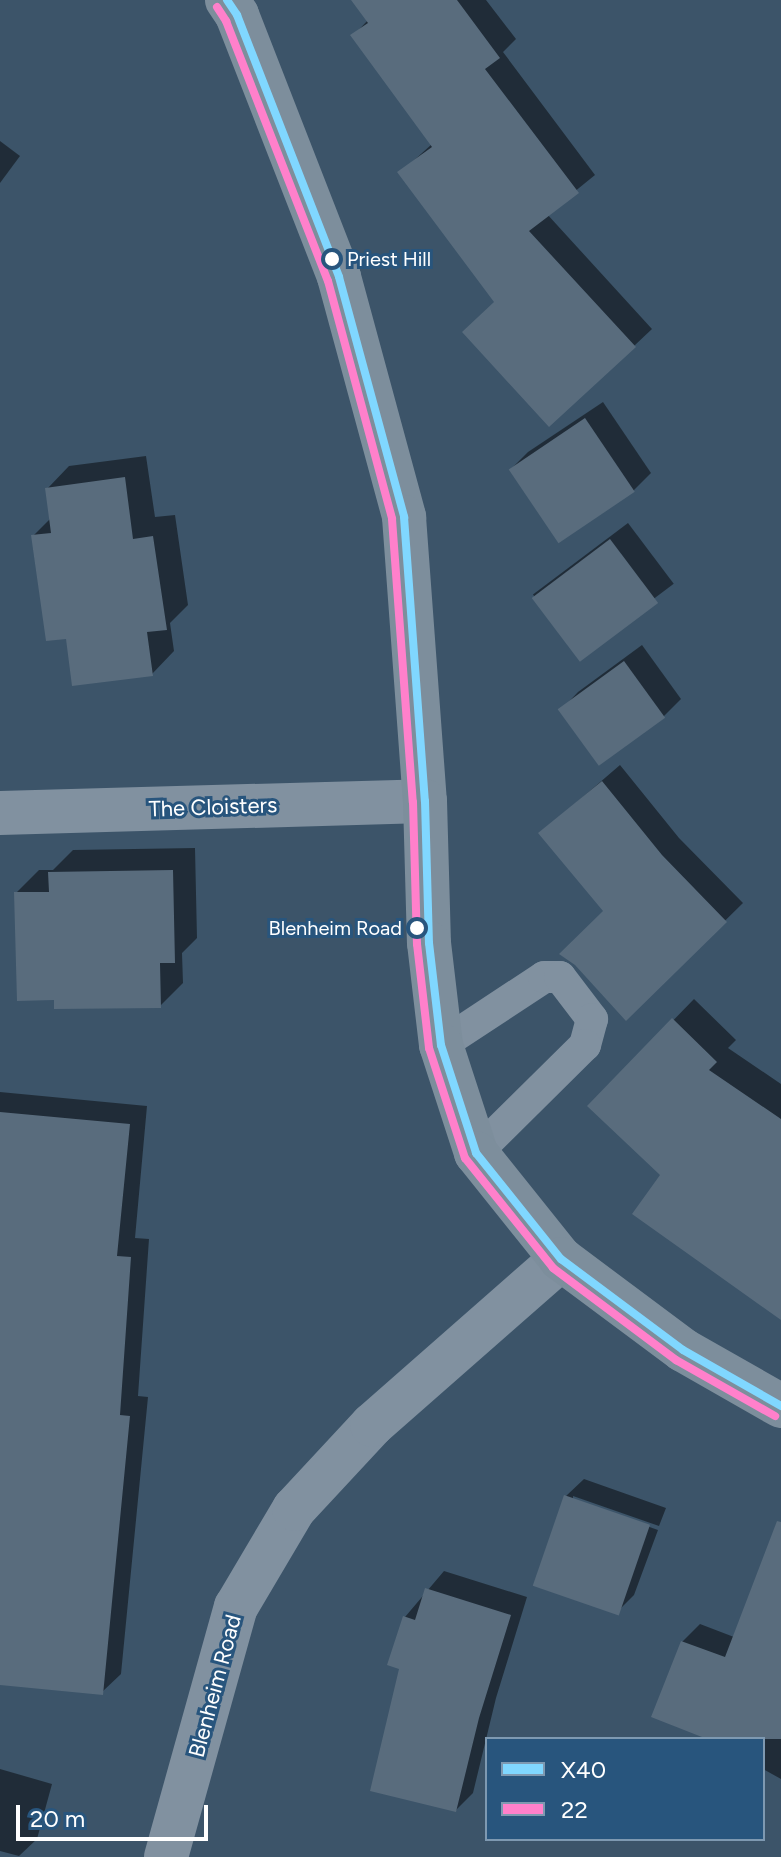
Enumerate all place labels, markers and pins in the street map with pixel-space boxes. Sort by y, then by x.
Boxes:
place label: Priest Hill [347,247,431,271]
marker: Priest Hill [324,251,340,267]
place label: Blenheim Road [269,916,402,940]
marker: Blenheim Road [409,920,425,936]

